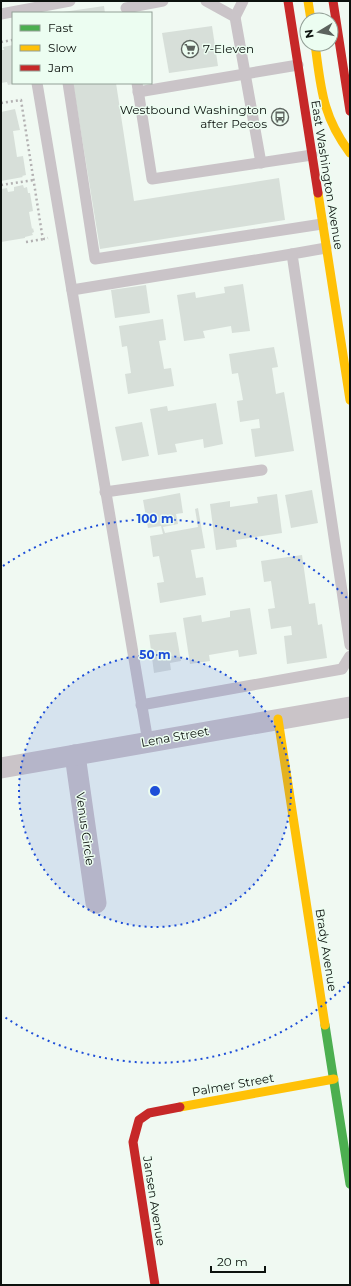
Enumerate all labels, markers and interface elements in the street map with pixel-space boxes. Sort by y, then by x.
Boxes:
legend [12,12,152,84]
north arrow [299,12,339,52]
text: Fast [48,20,73,35]
text: N [301,28,317,39]
supermarket icon: 7-Eleven [180,39,200,59]
text: Slow [48,40,77,55]
place label: 7-Eleven [203,41,254,56]
text: Jam [47,60,74,75]
street label: East Washington Avenue [308,99,347,251]
place label: Westbound Washington after Pecos [120,102,267,131]
bus stop icon: Westbound Washington after Pecos [270,107,290,127]
text: 100 m [137,511,173,526]
text: 50 m [139,647,171,662]
street label: Lena Street [140,723,210,750]
centre of rings [148,784,162,798]
street label: Venus Circle [73,791,98,866]
street label: Brady Avenue [313,908,340,992]
street label: Palmer Street [191,1070,275,1099]
street label: Jansen Avenue [140,1154,169,1247]
scale bar [211,1248,265,1274]
text: 20 m [217,1254,248,1269]

